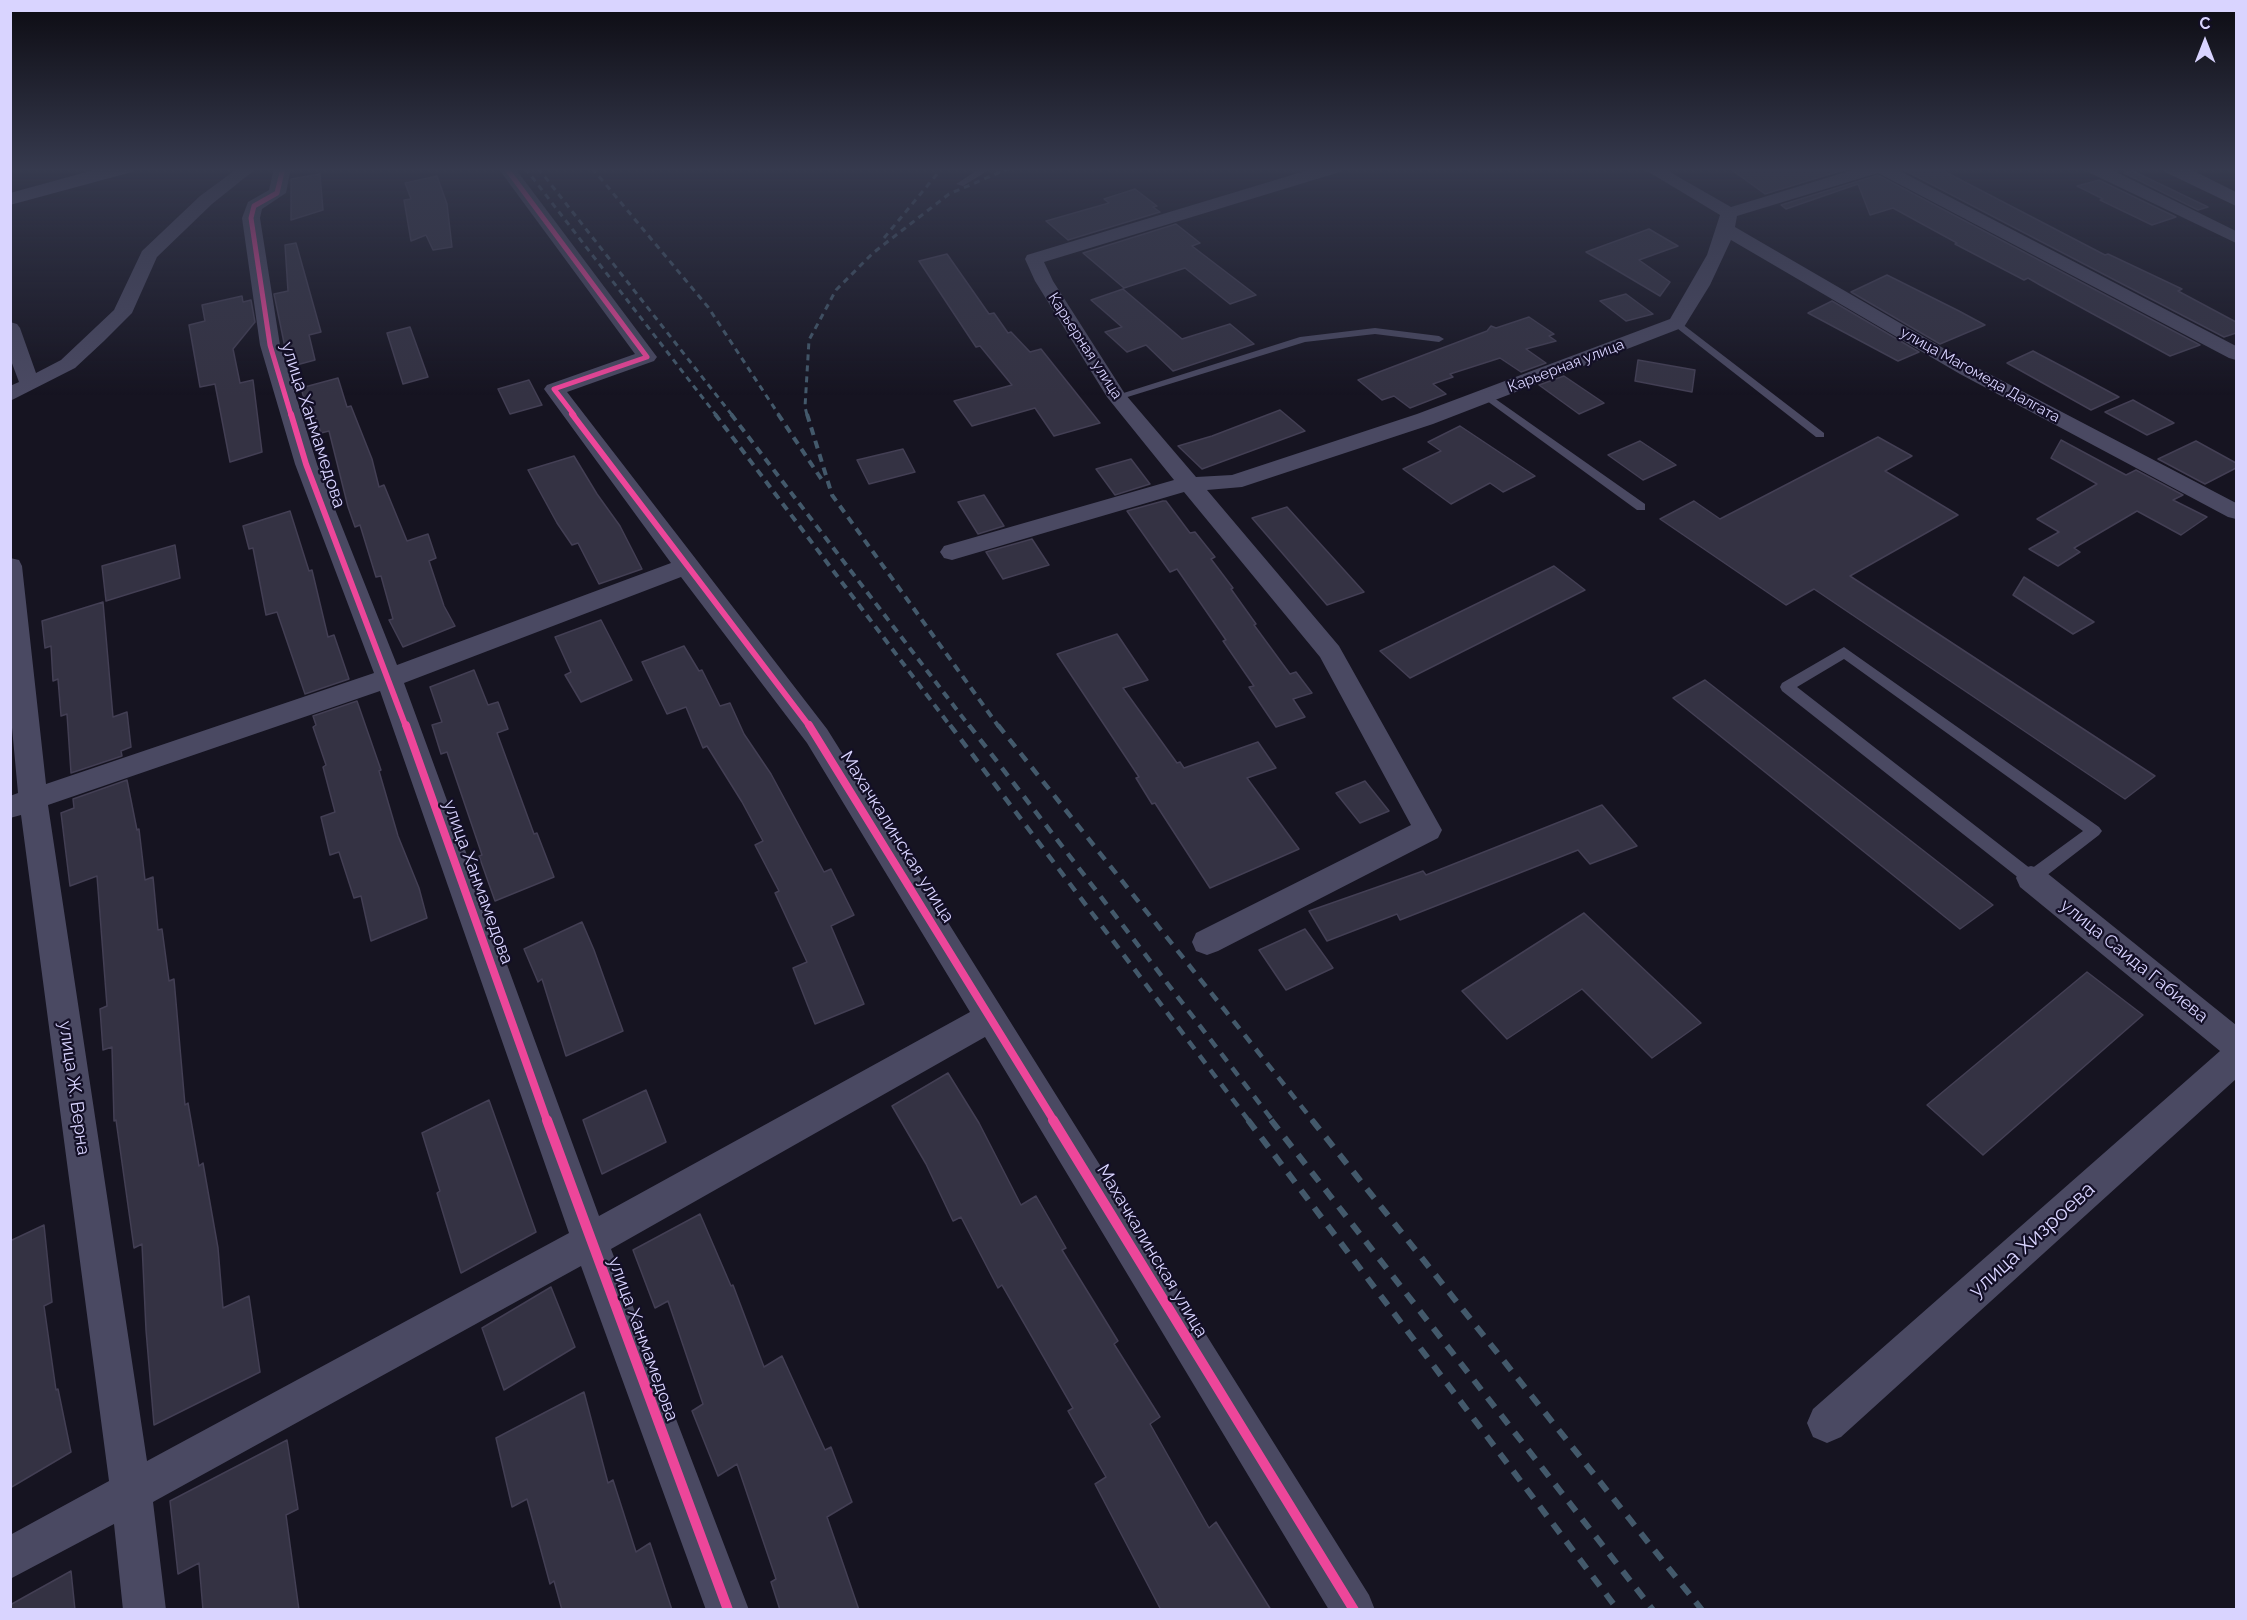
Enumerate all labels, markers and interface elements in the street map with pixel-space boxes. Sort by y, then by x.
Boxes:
north arrow [2175,12,2235,72]
text: С [2200,14,2210,33]
street label: Карьерная улица [1044,289,1126,403]
street label: улица Магомеда Далгата [1897,324,2063,426]
street label: Карьерная улица [1505,336,1627,396]
street label: улица Ханмамедова [276,339,350,511]
street label: Махачкалинская улица [835,747,959,927]
street label: улица Ханмамедова [438,797,518,967]
street label: улица Саида Габиева [2056,895,2212,1027]
street label: улица Ж. Верна [54,1020,94,1156]
street label: Махачкалинская улица [1092,1161,1212,1341]
street label: улица Хизроева [1964,1177,2100,1303]
street label: улица Ханмамедова [603,1254,683,1424]

